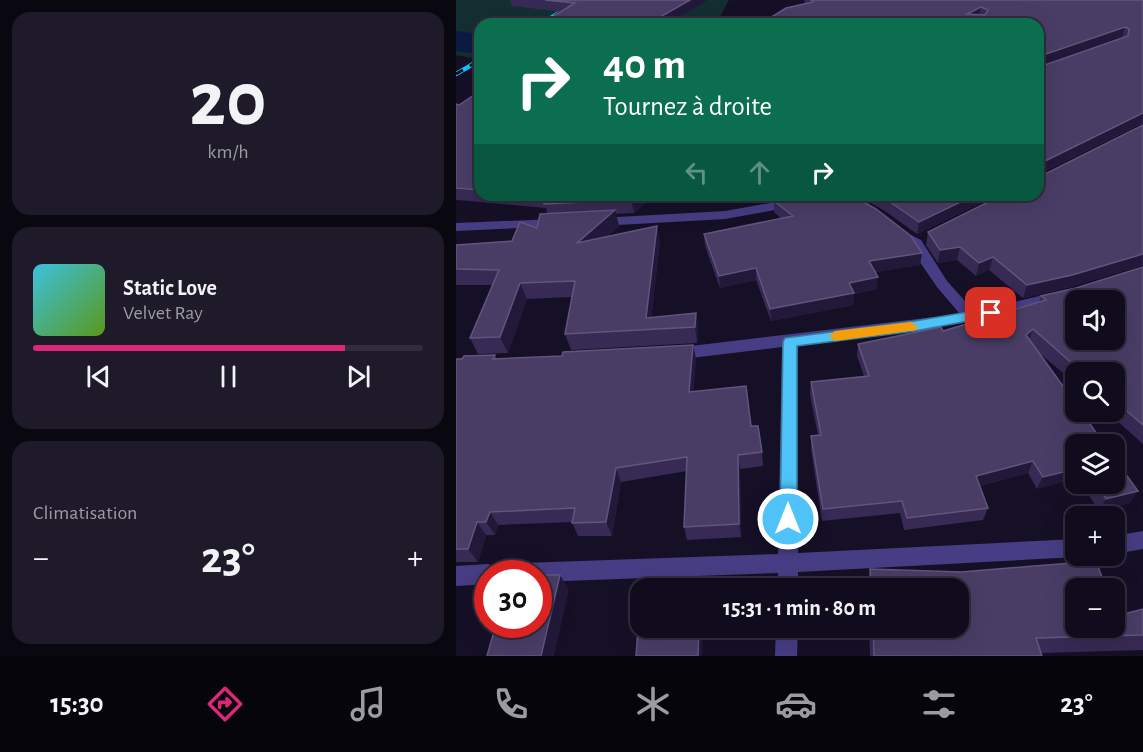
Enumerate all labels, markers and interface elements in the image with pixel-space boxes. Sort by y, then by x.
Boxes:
icon: right [504,42,582,120]
text: 40 m [603,44,686,86]
text: 20 [189,62,267,140]
text: Tournez à droite [603,93,772,120]
text: km/h [207,142,249,162]
icon: left [680,156,713,189]
icon: ahead [743,156,776,189]
icon: right [806,156,839,189]
text: Static Love [123,277,217,299]
pin [965,287,1016,338]
map controls [1065,290,1125,638]
button: sound [1065,290,1125,350]
icon: arrive [974,296,1007,329]
text: Velvet Ray [123,303,203,323]
icon: previous [82,360,115,393]
icon: pause [212,360,245,393]
icon: next [342,360,375,393]
button: search [1065,362,1125,422]
button: layers [1065,434,1125,494]
position arrow [756,487,820,551]
text: Climatisation [33,503,137,523]
button: + [1065,506,1125,566]
text: 23° [201,536,255,581]
text: − [33,542,49,575]
text: + [407,542,423,575]
speed limit sign: 30 [474,560,552,638]
button: − [1065,578,1125,638]
text: 15:31 · 1 min · 80 m [723,597,876,619]
icon: directions [204,683,246,725]
icon: music [347,683,389,725]
icon: phone [490,683,532,725]
icon: climate [632,683,674,725]
icon: car [775,683,817,725]
icon: filters [918,683,960,725]
text: 15:30 [50,690,104,717]
text: 23° [1060,690,1093,717]

